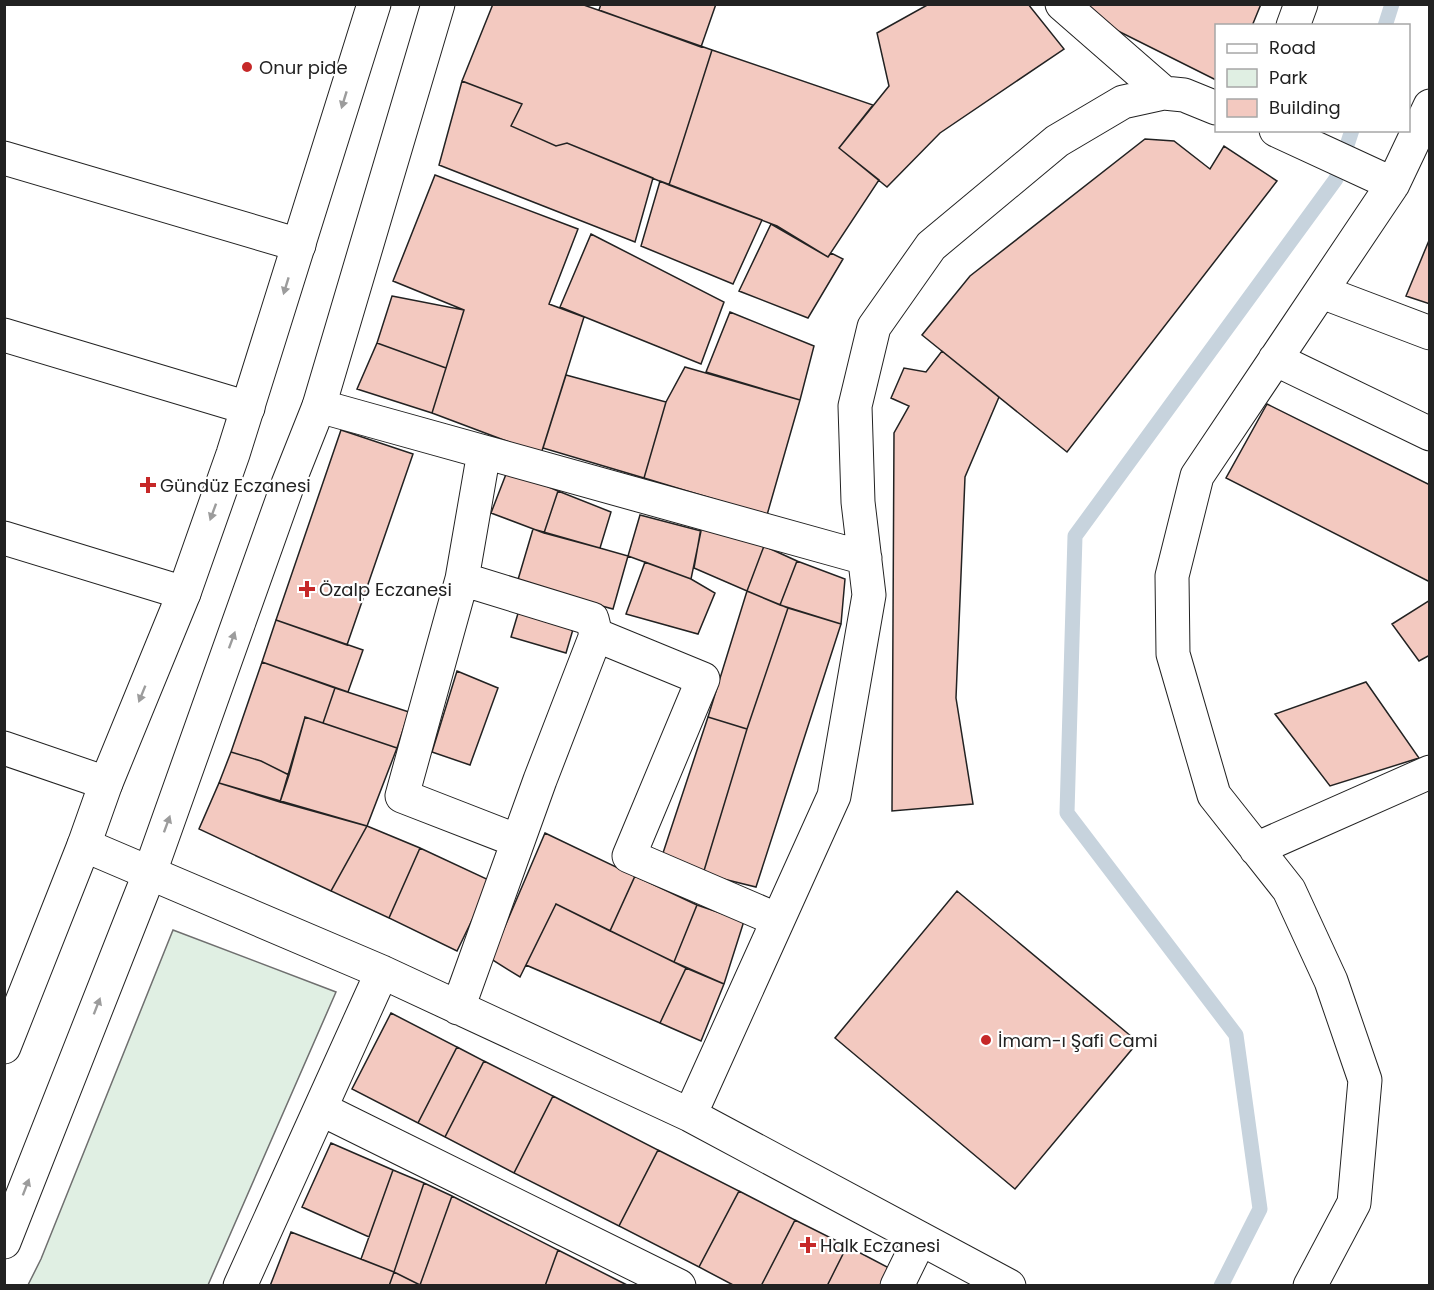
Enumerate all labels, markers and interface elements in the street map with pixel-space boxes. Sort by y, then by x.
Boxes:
legend [1215,24,1410,132]
text: Road [1269,35,1316,60]
place label: Onur pide [259,55,348,80]
marker: Onur pide [240,60,254,74]
text: Park [1269,65,1308,90]
one-way arrow [339,91,348,109]
text: Building [1269,95,1341,120]
one-way arrow [281,278,290,296]
place label: Gündüz Eczanesi [160,473,311,498]
marker: Gündüz Eczanesi [141,478,155,492]
one-way arrow [207,503,217,521]
place label: Özalp Eczanesi [319,577,452,602]
marker: Özalp Eczanesi [300,582,314,596]
one-way arrow [228,631,238,649]
one-way arrow [137,685,147,703]
one-way arrow [163,814,173,832]
one-way arrow [92,996,102,1014]
place label: İmam-ı Şafi Cami [998,1028,1158,1053]
marker: İmam-ı Şafi Cami [979,1033,993,1047]
one-way arrow [22,1178,31,1196]
place label: Halk Eczanesi [820,1233,940,1258]
marker: Halk Eczanesi [801,1238,815,1252]

